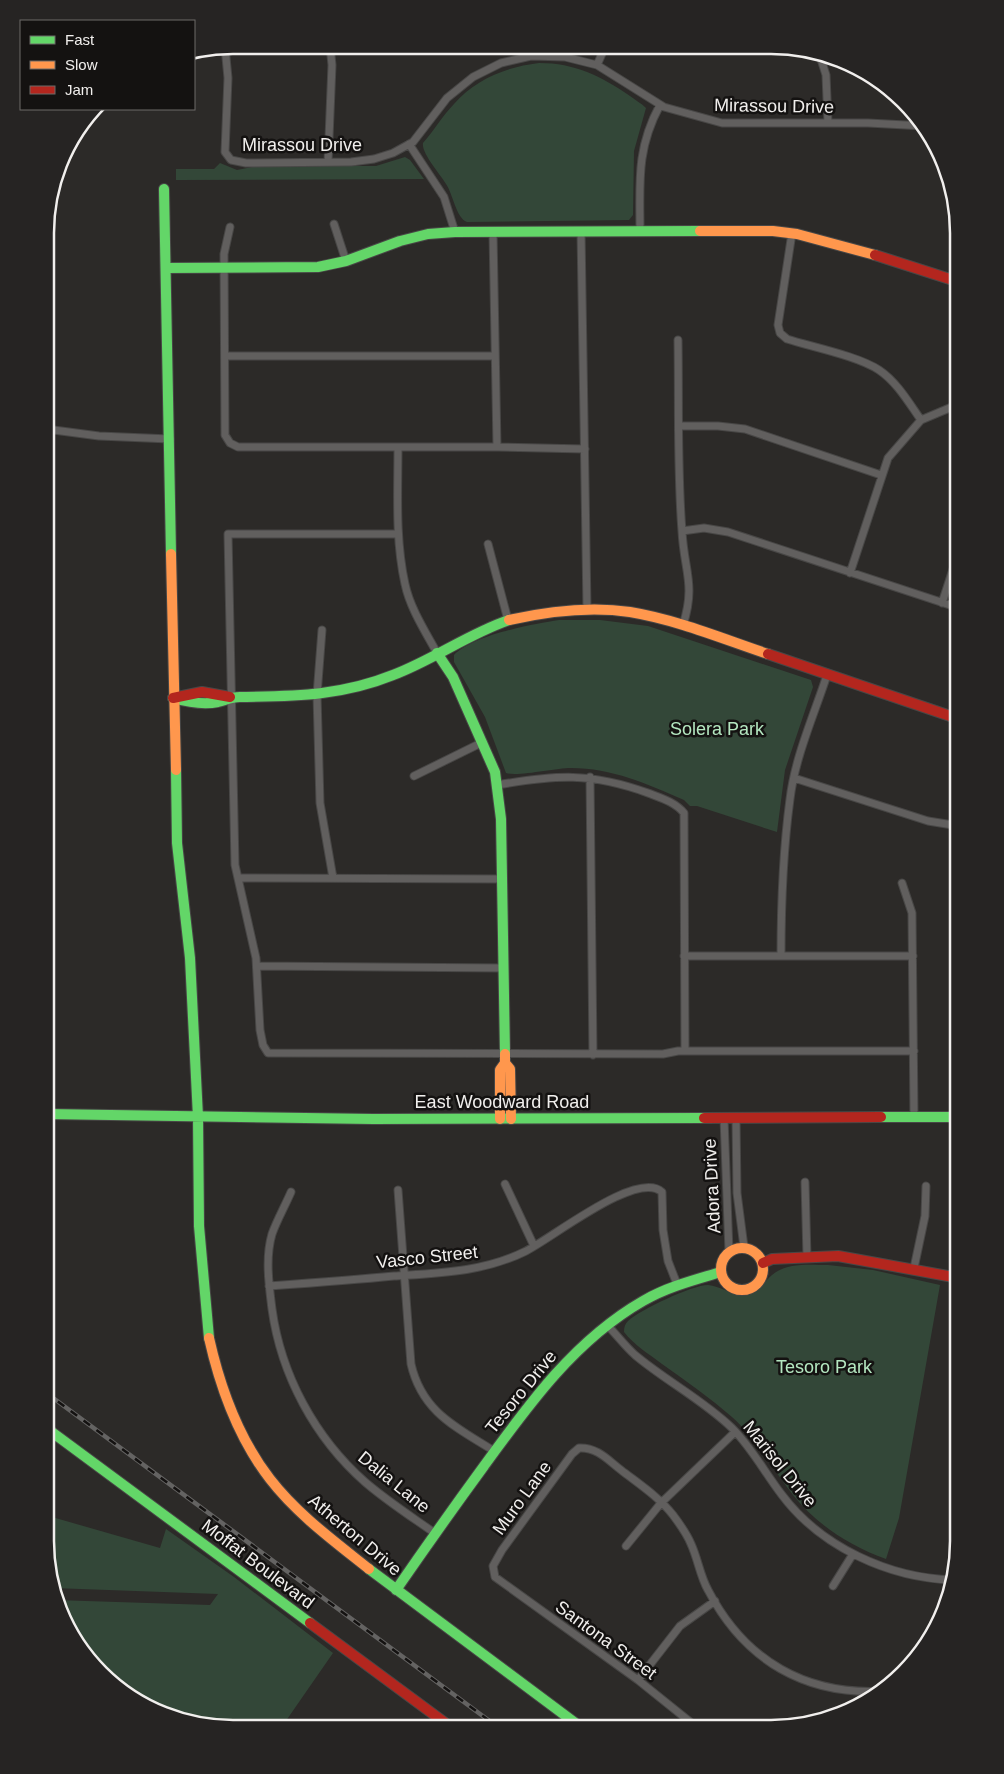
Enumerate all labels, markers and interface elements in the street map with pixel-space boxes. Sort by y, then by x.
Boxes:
legend [20,20,195,110]
text: Fast [65,31,95,48]
text: Slow [65,56,98,73]
text: Jam [65,81,93,98]
street label: Mirassou Drive [714,95,834,117]
street label: Mirassou Drive [242,135,362,155]
park label: Solera Park [670,719,765,739]
street label: East Woodward Road [415,1092,589,1112]
street label: Adora Drive [700,1138,724,1234]
street label: Vasco Street [375,1242,479,1272]
street label: Tesoro Drive [481,1346,561,1438]
park label: Tesoro Park [776,1357,873,1377]
street label: Marisol Drive [739,1417,821,1511]
street label: Dalia Lane [354,1447,434,1517]
street label: Muro Lane [489,1457,555,1539]
street label: Atherton Drive [305,1490,405,1580]
street label: Moffat Boulevard [198,1515,318,1613]
street label: Santona Street [552,1597,660,1683]

